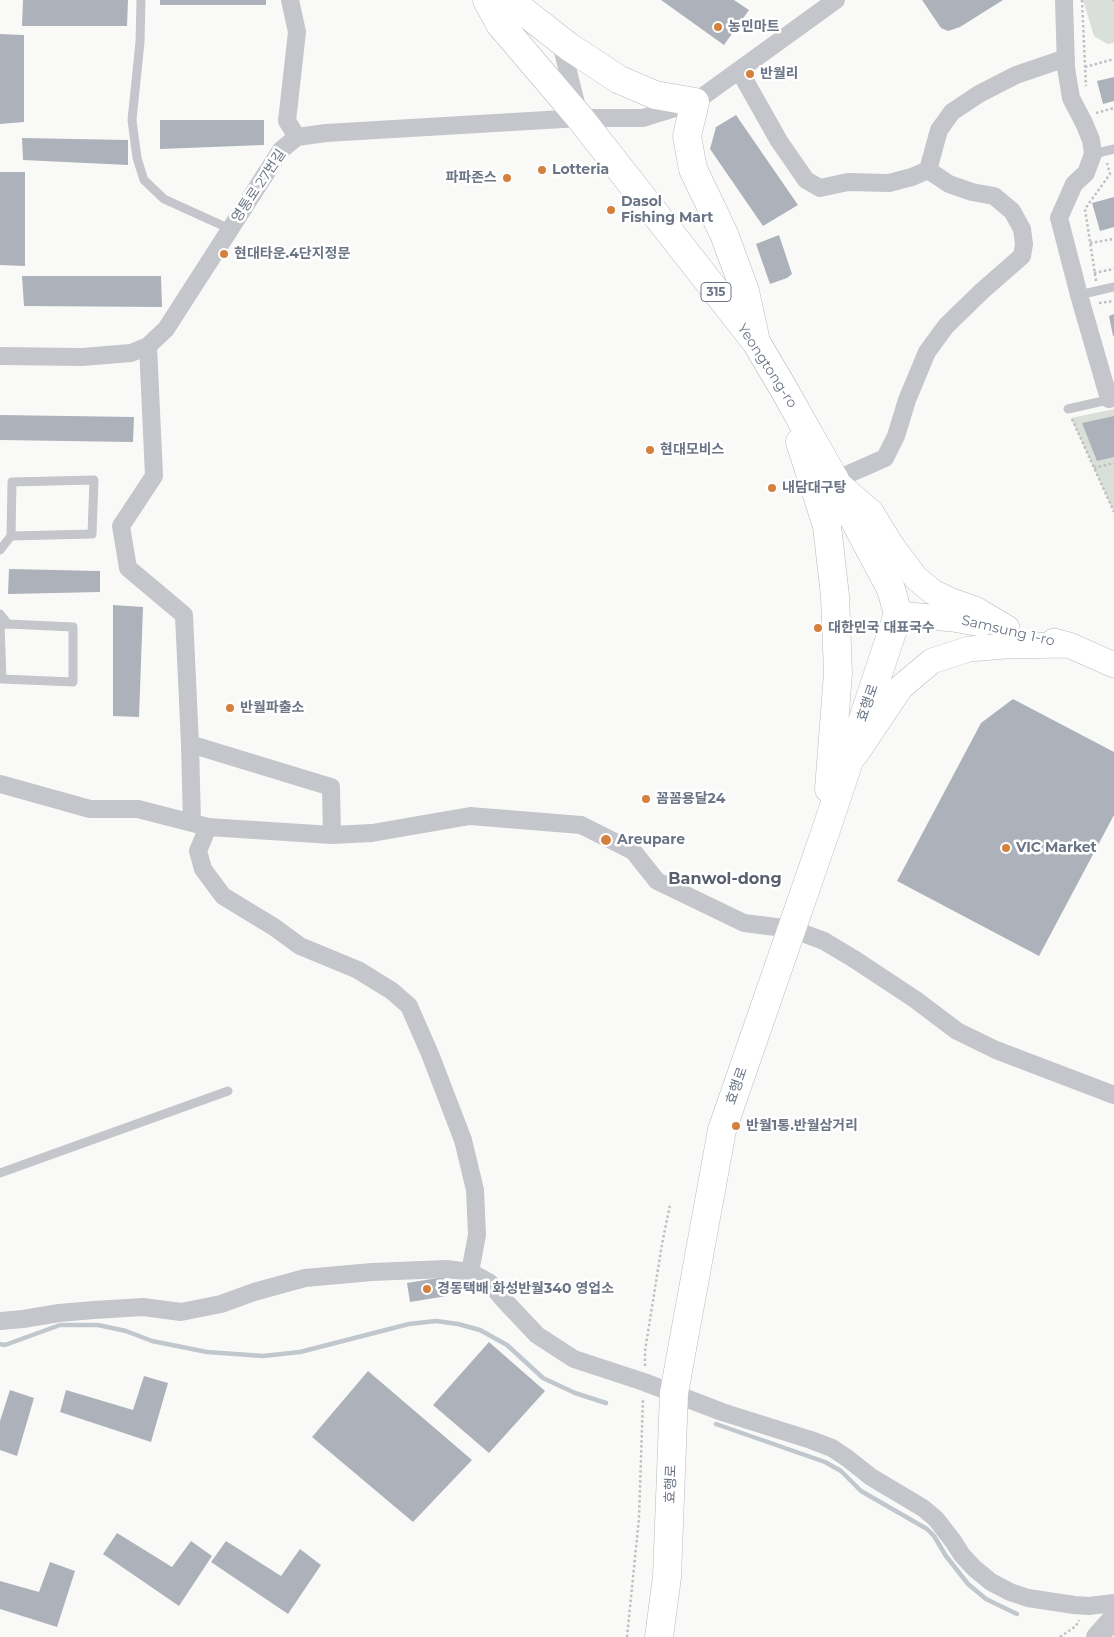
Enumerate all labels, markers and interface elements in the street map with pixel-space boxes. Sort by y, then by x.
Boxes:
place label: 농민마트 [728,19,780,35]
marker: 농민마트 [712,21,724,33]
place label: 반월리 [760,66,799,82]
marker: 반월리 [744,68,756,80]
street label: 영통로 27번길 [228,146,290,226]
place label: Lotteria [552,162,609,178]
marker: Lotteria [536,164,548,176]
place label: 파파존스 [445,170,497,186]
marker: 파파존스 [501,172,513,184]
place label: Dasol Fishing Mart [621,194,713,226]
marker: Dasol Fishing Mart [605,204,617,216]
place label: 현대타운.4단지정문 [234,246,350,262]
marker: 현대타운.4단지정문 [218,248,230,260]
road number: 315 [701,282,731,302]
street label: Yeongtong-ro [733,321,801,411]
place label: 현대모비스 [660,442,724,458]
marker: 현대모비스 [644,444,656,456]
place label: 내담대구탕 [782,480,846,496]
marker: 내담대구탕 [766,482,778,494]
street label: Samsung 1-ro [960,612,1056,650]
place label: 대한민국 대표국수 [828,620,935,636]
marker: 대한민국 대표국수 [812,622,824,634]
street label: 효행로 [854,682,882,724]
place label: 반월파출소 [240,700,304,716]
marker: 반월파출소 [224,702,236,714]
place label: 꼼꼼용달24 [656,791,725,807]
marker: 꼼꼼용달24 [640,793,652,805]
place label: Areupare [617,832,685,848]
marker: Areupare [599,833,613,847]
place label: VIC Market [1016,840,1097,856]
marker: VIC Market [1000,842,1012,854]
district label: Banwol-dong [668,869,782,889]
street label: 효행로 [723,1065,751,1107]
place label: 반월1통.반월삼거리 [746,1118,858,1134]
marker: 반월1통.반월삼거리 [730,1120,742,1132]
place label: 경동택배 화성반월340 영업소 [437,1281,614,1297]
marker: 경동택배 화성반월340 영업소 [421,1283,433,1295]
street label: 효행로 [662,1464,680,1504]

